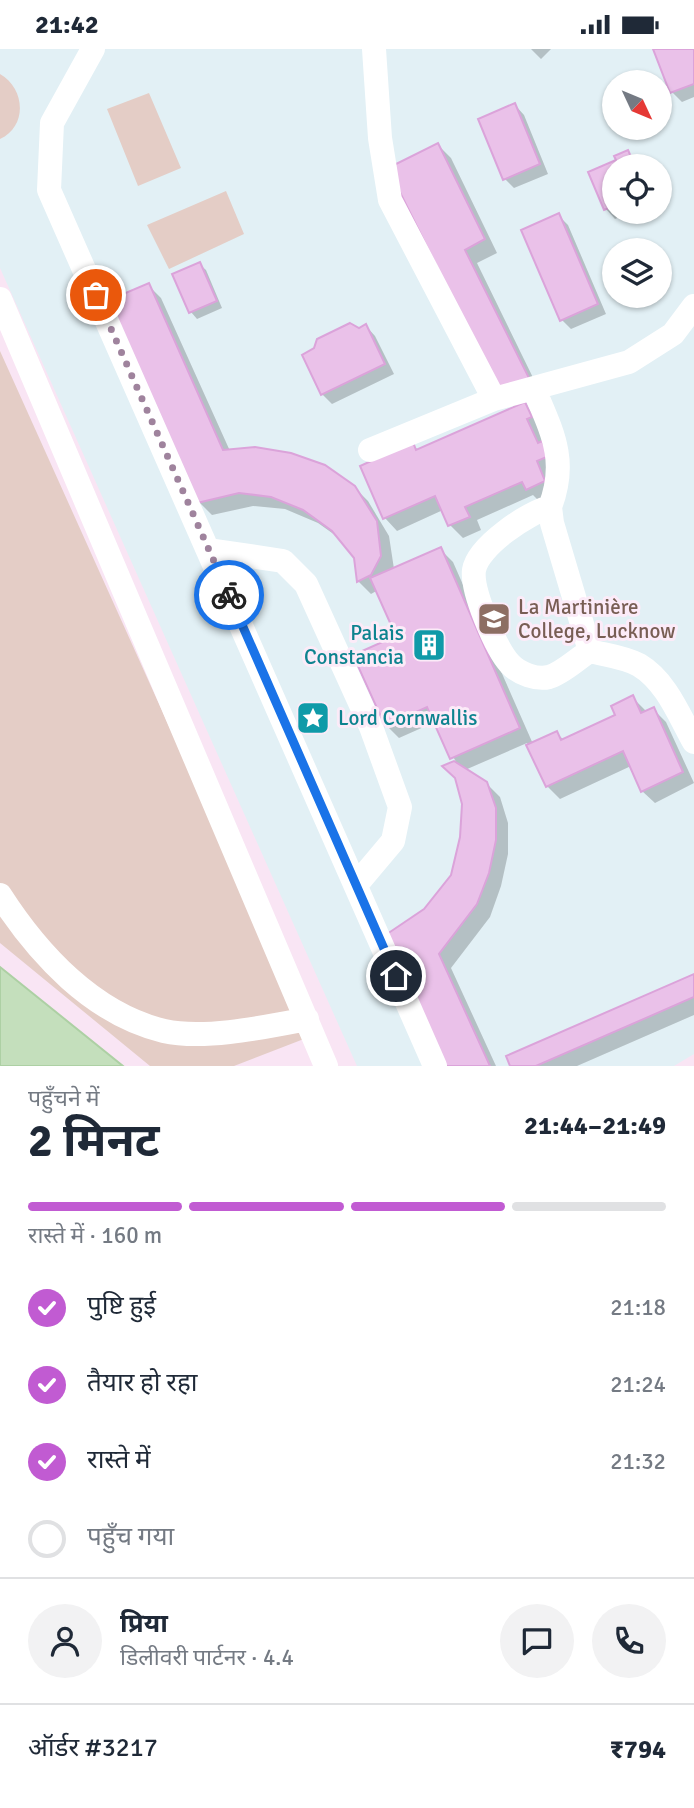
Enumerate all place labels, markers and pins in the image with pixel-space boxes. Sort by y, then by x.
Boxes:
pin [66,265,126,325]
place label: La Martinière College, Lucknow [518,594,675,644]
school or university icon: La Martinière College, Lucknow [475,600,513,638]
place label: Palais Constancia [304,620,404,670]
building icon: Palais Constancia [410,626,448,664]
place icon: Lord Cornwallis [294,699,332,737]
place label: Lord Cornwallis [338,705,477,731]
pin [366,946,426,1006]

